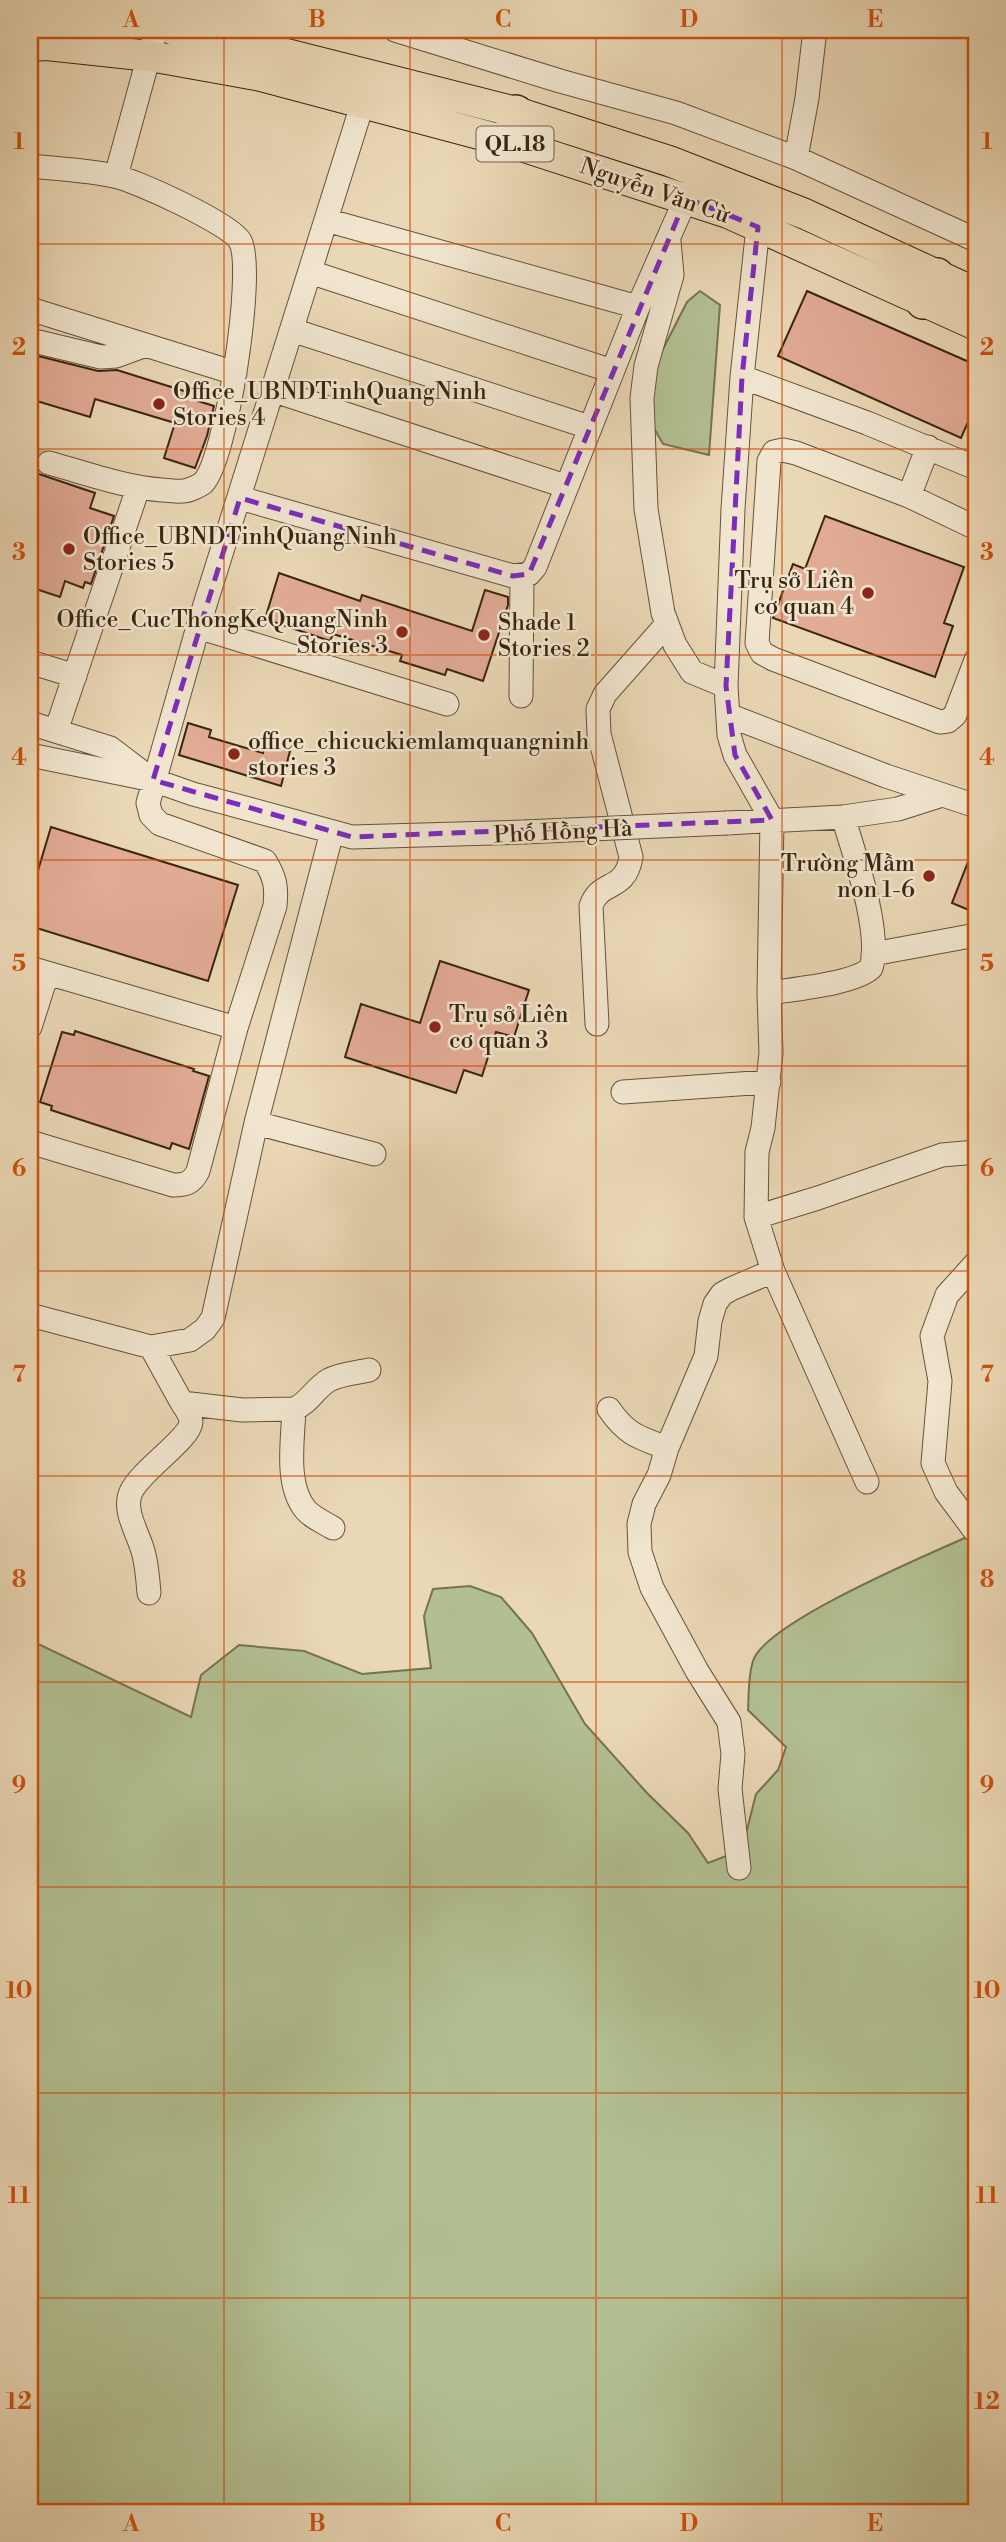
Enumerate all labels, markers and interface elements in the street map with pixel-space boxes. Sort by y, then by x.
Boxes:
text: A [122,6,140,34]
text: B [308,6,326,34]
text: C [495,6,511,34]
text: D [680,6,698,34]
text: E [867,6,883,34]
road number: QL.18 [476,127,554,162]
text: 1 [13,128,25,156]
text: 1 [981,128,993,156]
street label: Nguyễn Văn Cừ [576,152,734,230]
text: 2 [12,334,26,362]
text: 2 [980,334,994,362]
place label: Office_UBNDTinhQuangNinh Stories 4 [173,378,487,432]
marker: Office_UBNDTinhQuangNinh Stories 4 [151,396,167,412]
place label: Office_UBNDTinhQuangNinh Stories 5 [83,523,397,577]
text: 3 [12,539,26,567]
text: 3 [980,539,994,567]
marker: Office_UBNDTinhQuangNinh Stories 5 [61,541,77,557]
place label: Trụ sở Liên cơ quan 4 [734,567,854,621]
marker: Trụ sở Liên cơ quan 4 [860,585,876,601]
place label: Office_CucThongKeQuangNinh Stories 3 [56,606,388,660]
place label: Shade 1 Stories 2 [498,609,590,663]
marker: Office_CucThongKeQuangNinh Stories 3 [394,624,410,640]
marker: Shade 1 Stories 2 [476,627,492,643]
place label: office_chicuckiemlamquangninh stories 3 [248,728,589,782]
text: 4 [11,744,27,772]
text: 4 [979,744,995,772]
marker: office_chicuckiemlamquangninh stories 3 [226,746,242,762]
street label: Phố Hồng Hà [493,814,633,850]
place label: Trường Mầm non 1-6 [781,850,915,904]
marker: Trường Mầm non 1-6 [921,868,937,884]
text: 5 [12,950,26,978]
text: 5 [980,950,994,978]
place label: Trụ sở Liên cơ quan 3 [449,1001,569,1055]
marker: Trụ sở Liên cơ quan 3 [427,1019,443,1035]
text: 6 [12,1155,26,1183]
text: 6 [980,1155,994,1183]
text: 7 [12,1361,26,1389]
text: 7 [980,1361,994,1389]
text: 8 [12,1566,26,1594]
text: 8 [980,1566,994,1594]
text: 9 [12,1772,26,1800]
text: 9 [980,1772,994,1800]
text: 10 [5,1977,33,2005]
text: 10 [973,1977,1001,2005]
text: 11 [8,2182,30,2210]
text: 11 [976,2182,998,2210]
text: 12 [6,2388,32,2416]
text: 12 [974,2388,1000,2416]
text: A [122,2510,140,2538]
text: B [308,2510,326,2538]
text: C [495,2510,511,2538]
text: D [680,2510,698,2538]
text: E [867,2510,883,2538]

